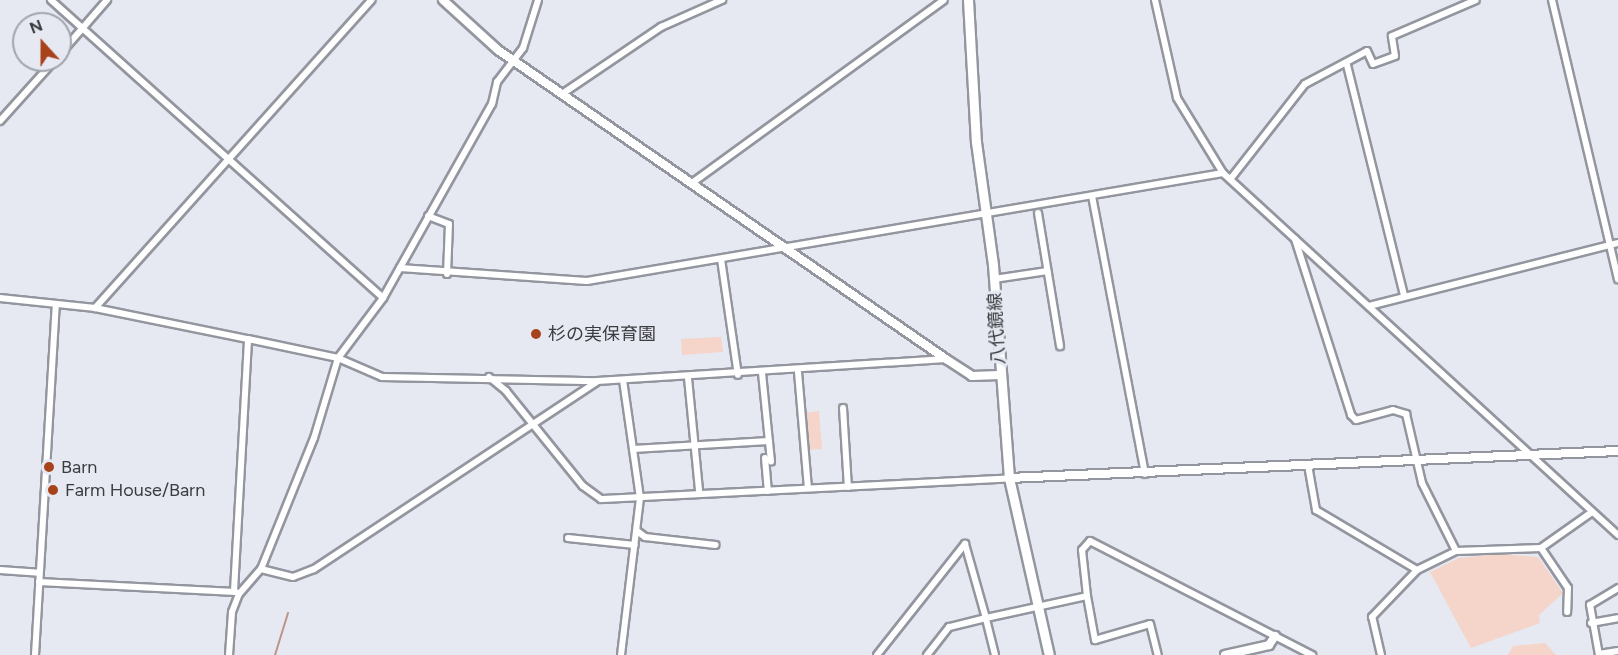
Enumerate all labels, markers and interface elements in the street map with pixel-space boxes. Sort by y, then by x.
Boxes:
north arrow [12,12,72,72]
text: N [27,16,45,38]
street label: 八代鏡線 [984,292,1010,366]
place label: 杉の実保育園 [548,323,656,345]
marker: 杉の実保育園 [529,327,543,341]
place label: Barn [61,456,97,478]
marker: Barn [42,460,56,474]
place label: Farm House/Barn [65,479,205,501]
marker: Farm House/Barn [46,483,60,497]

